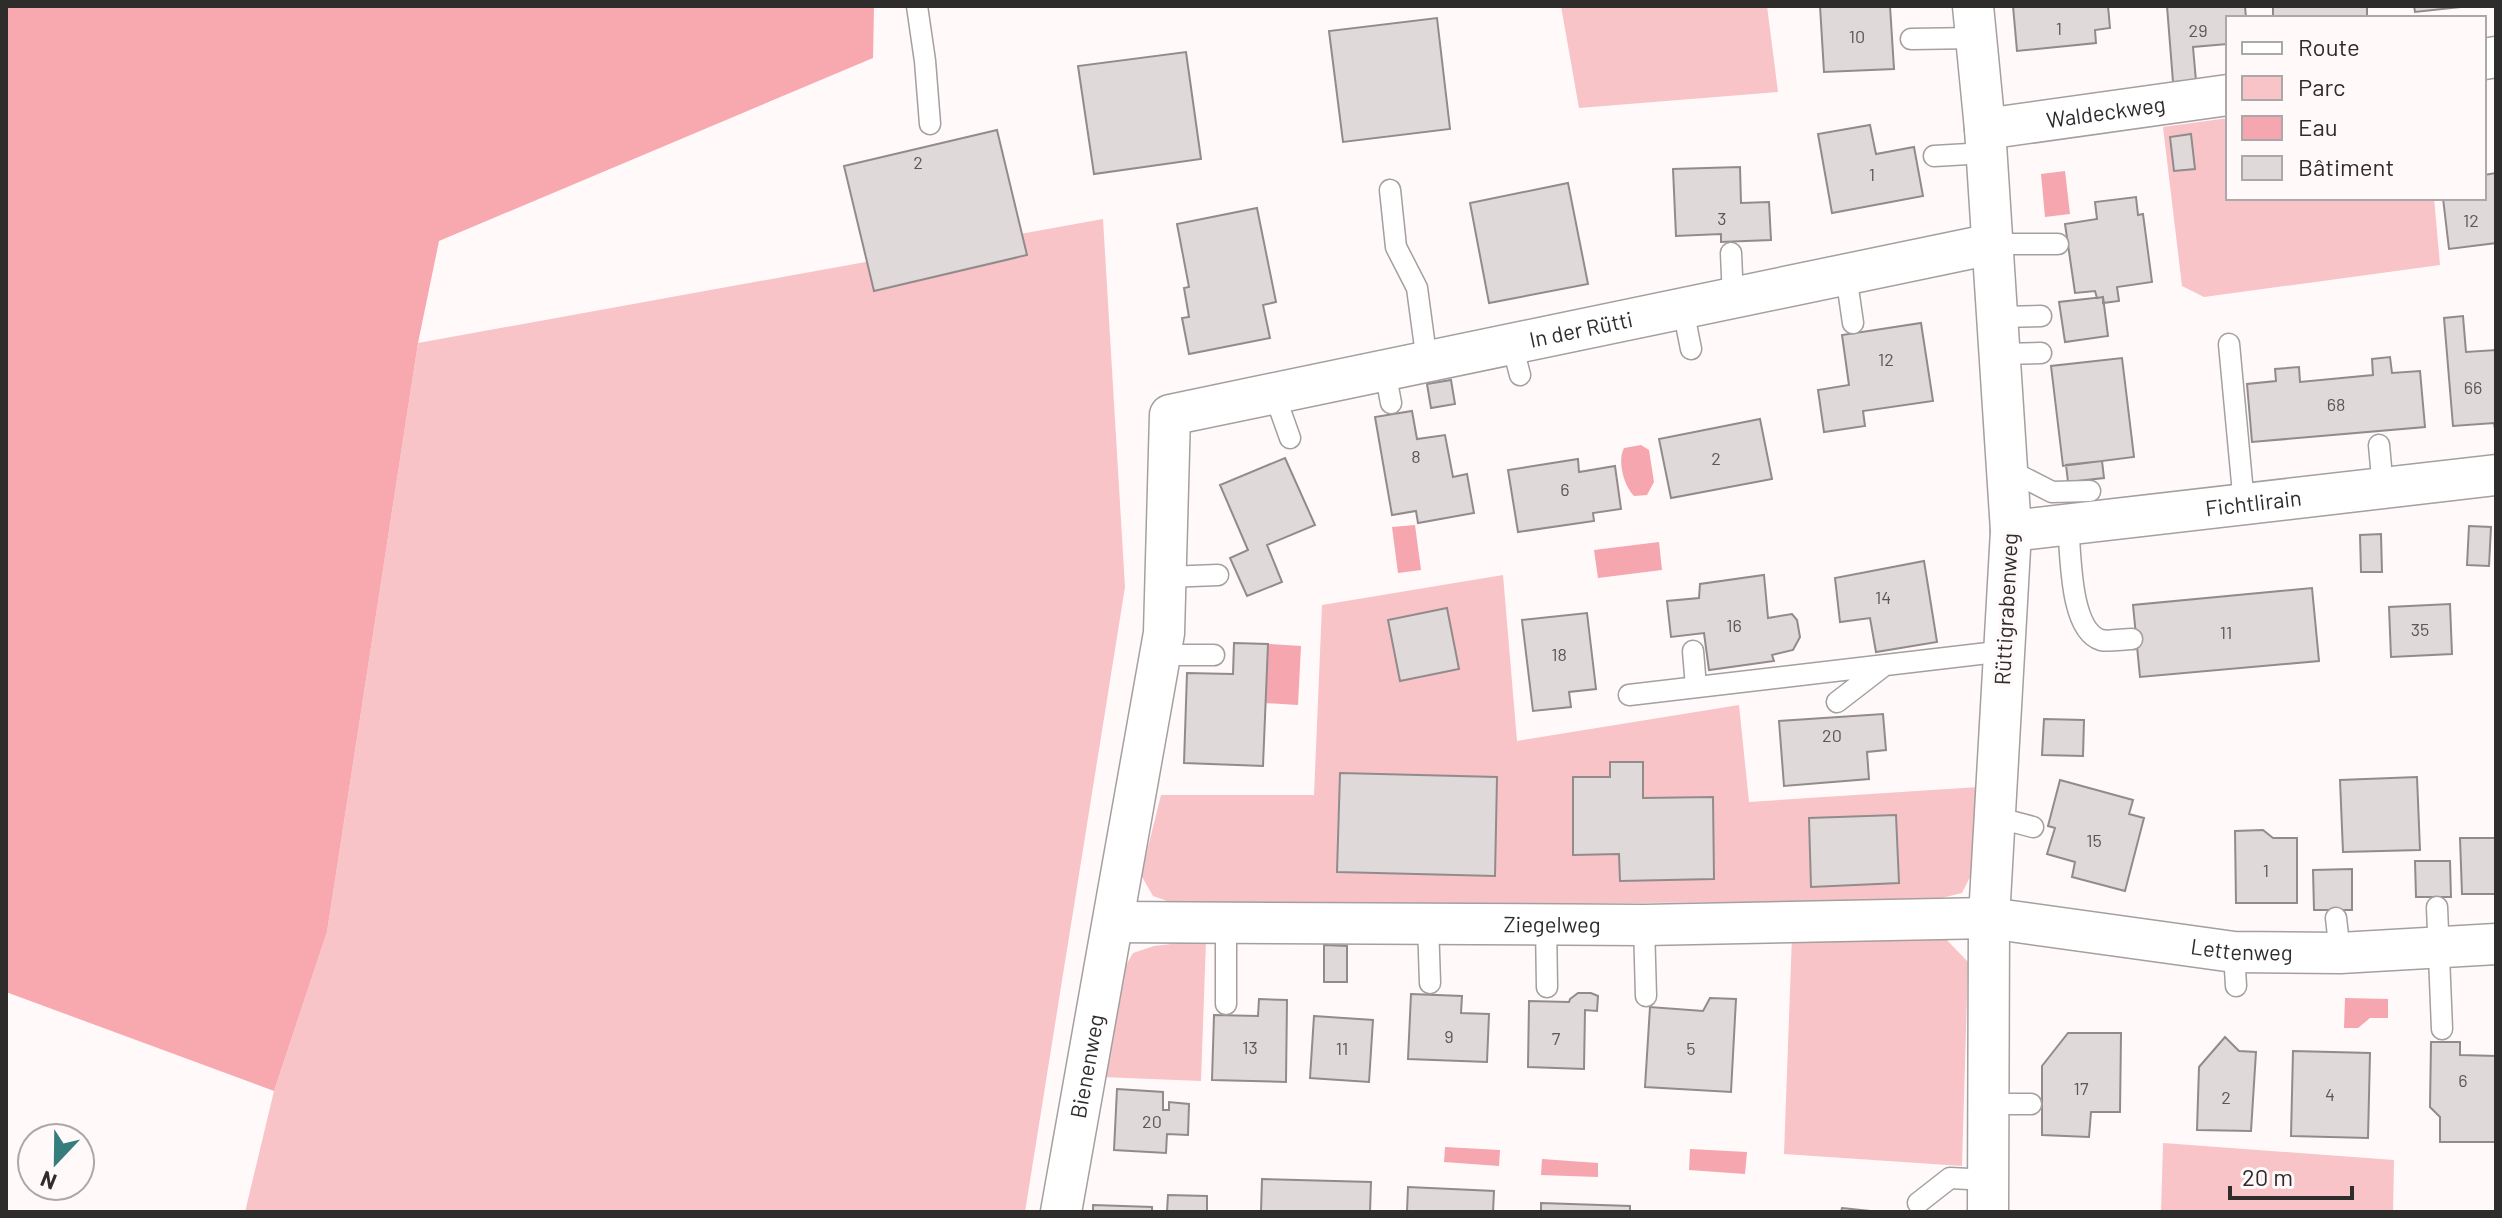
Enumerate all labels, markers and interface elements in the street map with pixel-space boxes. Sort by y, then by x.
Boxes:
legend [2226,16,2486,200]
house number: 1 [2056,17,2062,39]
house number: 29 [2188,19,2208,41]
house number: 10 [1849,25,1865,47]
text: Route [2298,32,2360,61]
text: Parc [2298,72,2346,101]
street label: Waldeckweg [2045,90,2167,132]
text: Eau [2298,112,2338,141]
house number: 2 [913,151,923,173]
text: Bâtiment [2298,152,2394,181]
house number: 1 [1869,163,1875,185]
house number: 3 [1717,207,1727,229]
house number: 12 [2463,209,2479,231]
street label: In der Rütti [1527,305,1635,352]
house number: 12 [1878,348,1894,370]
house number: 66 [2464,376,2482,398]
house number: 68 [2327,393,2345,415]
house number: 8 [1411,445,1421,467]
house number: 2 [1711,447,1721,469]
house number: 6 [1560,478,1570,500]
street label: Fichtlirain [2204,484,2303,520]
street label: Rüttigrabenweg [1988,532,2022,686]
house number: 14 [1875,586,1891,608]
house number: 16 [1726,614,1742,636]
house number: 35 [2411,618,2429,640]
house number: 11 [2220,621,2232,643]
house number: 18 [1551,643,1567,665]
house number: 20 [1822,724,1842,746]
house number: 15 [2086,829,2102,851]
house number: 1 [2263,859,2269,881]
street label: Ziegelweg [1503,910,1601,937]
street label: Lettenweg [2189,932,2293,965]
street label: Bienenweg [1064,1012,1108,1120]
house number: 9 [1444,1025,1454,1047]
house number: 7 [1552,1027,1561,1049]
house number: 13 [1242,1036,1258,1058]
house number: 11 [1336,1037,1348,1059]
house number: 5 [1686,1037,1696,1059]
house number: 6 [2458,1069,2468,1091]
house number: 17 [2074,1077,2089,1099]
house number: 4 [2325,1083,2335,1105]
house number: 2 [2221,1086,2231,1108]
house number: 20 [1142,1110,1162,1132]
north arrow [16,1122,96,1202]
scale bar [2230,1150,2352,1200]
text: 20 m [2242,1162,2293,1191]
text: N [36,1167,60,1196]

